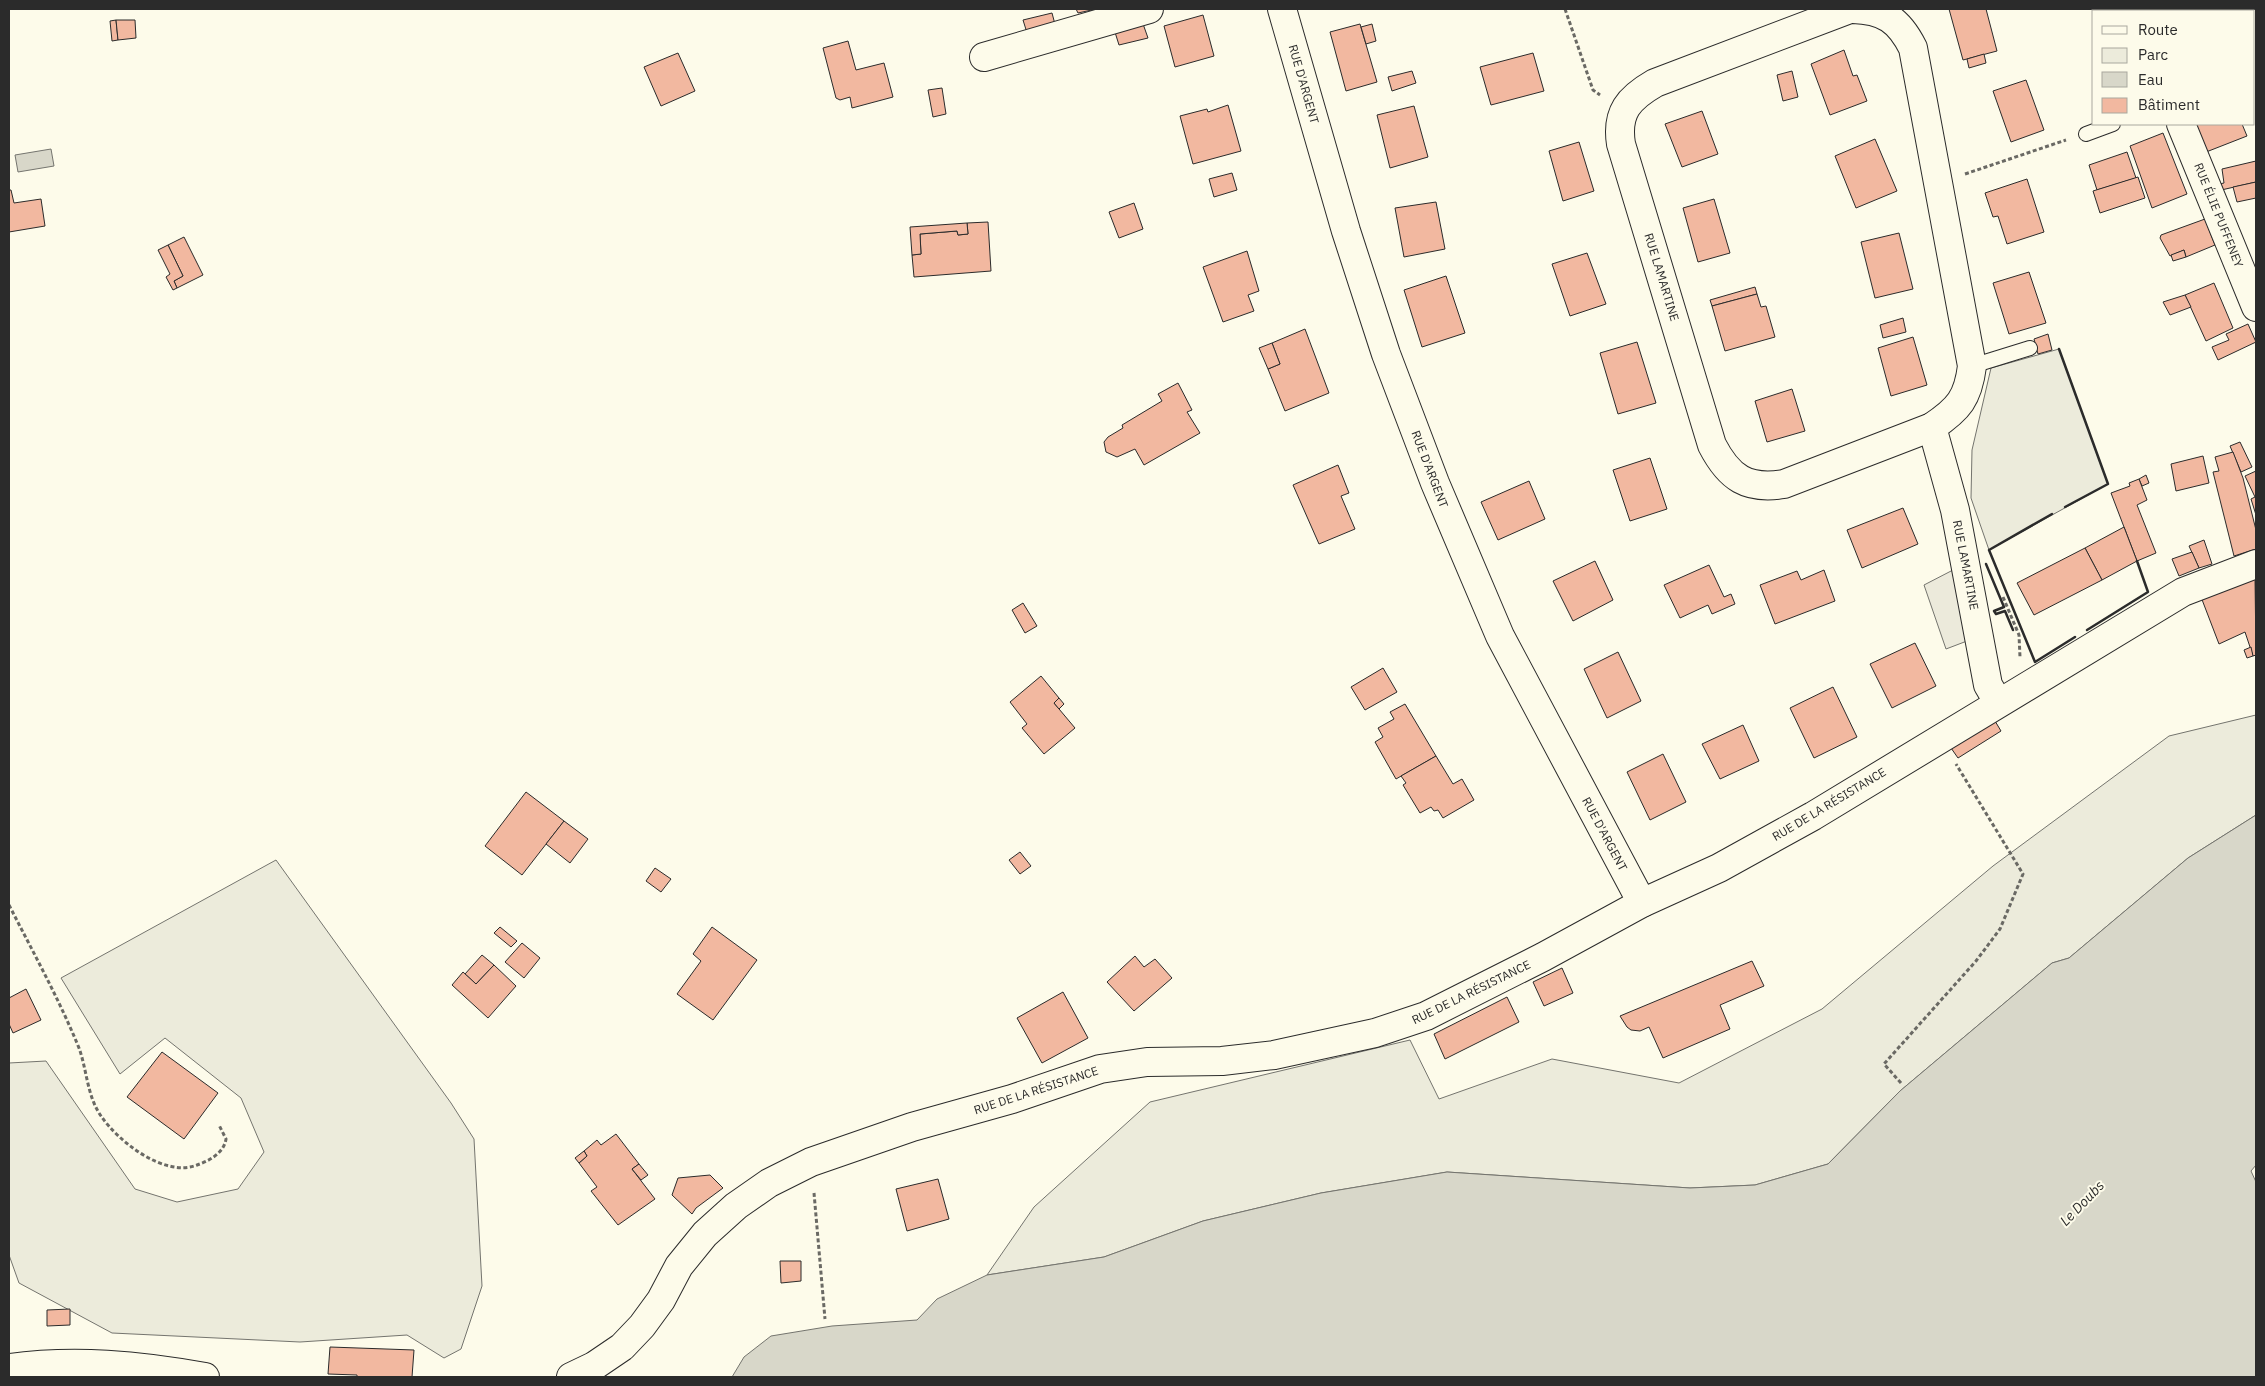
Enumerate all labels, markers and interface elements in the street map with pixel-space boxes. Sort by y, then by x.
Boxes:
legend [2092,10,2255,125]
text: Route [2138,20,2178,39]
street label: RUE D'ARGENT [1286,43,1323,125]
text: Parc [2138,45,2168,64]
text: Eau [2138,70,2163,89]
text: Bâtiment [2138,95,2200,114]
street label: RUE ÉLIE PUFFENEY [2191,161,2247,269]
street label: RUE LAMARTINE [1641,231,1683,323]
street label: RUE D'ARGENT [1408,428,1452,510]
street label: RUE LAMARTINE [1950,519,1982,611]
street label: RUE DE LA RÉSISTANCE [1769,764,1889,844]
street label: RUE D'ARGENT [1579,794,1631,874]
street label: RUE DE LA RÉSISTANCE [1409,957,1533,1027]
street label: RUE DE LA RÉSISTANCE [972,1063,1100,1117]
water label: Le Doubs [2056,1176,2108,1230]

